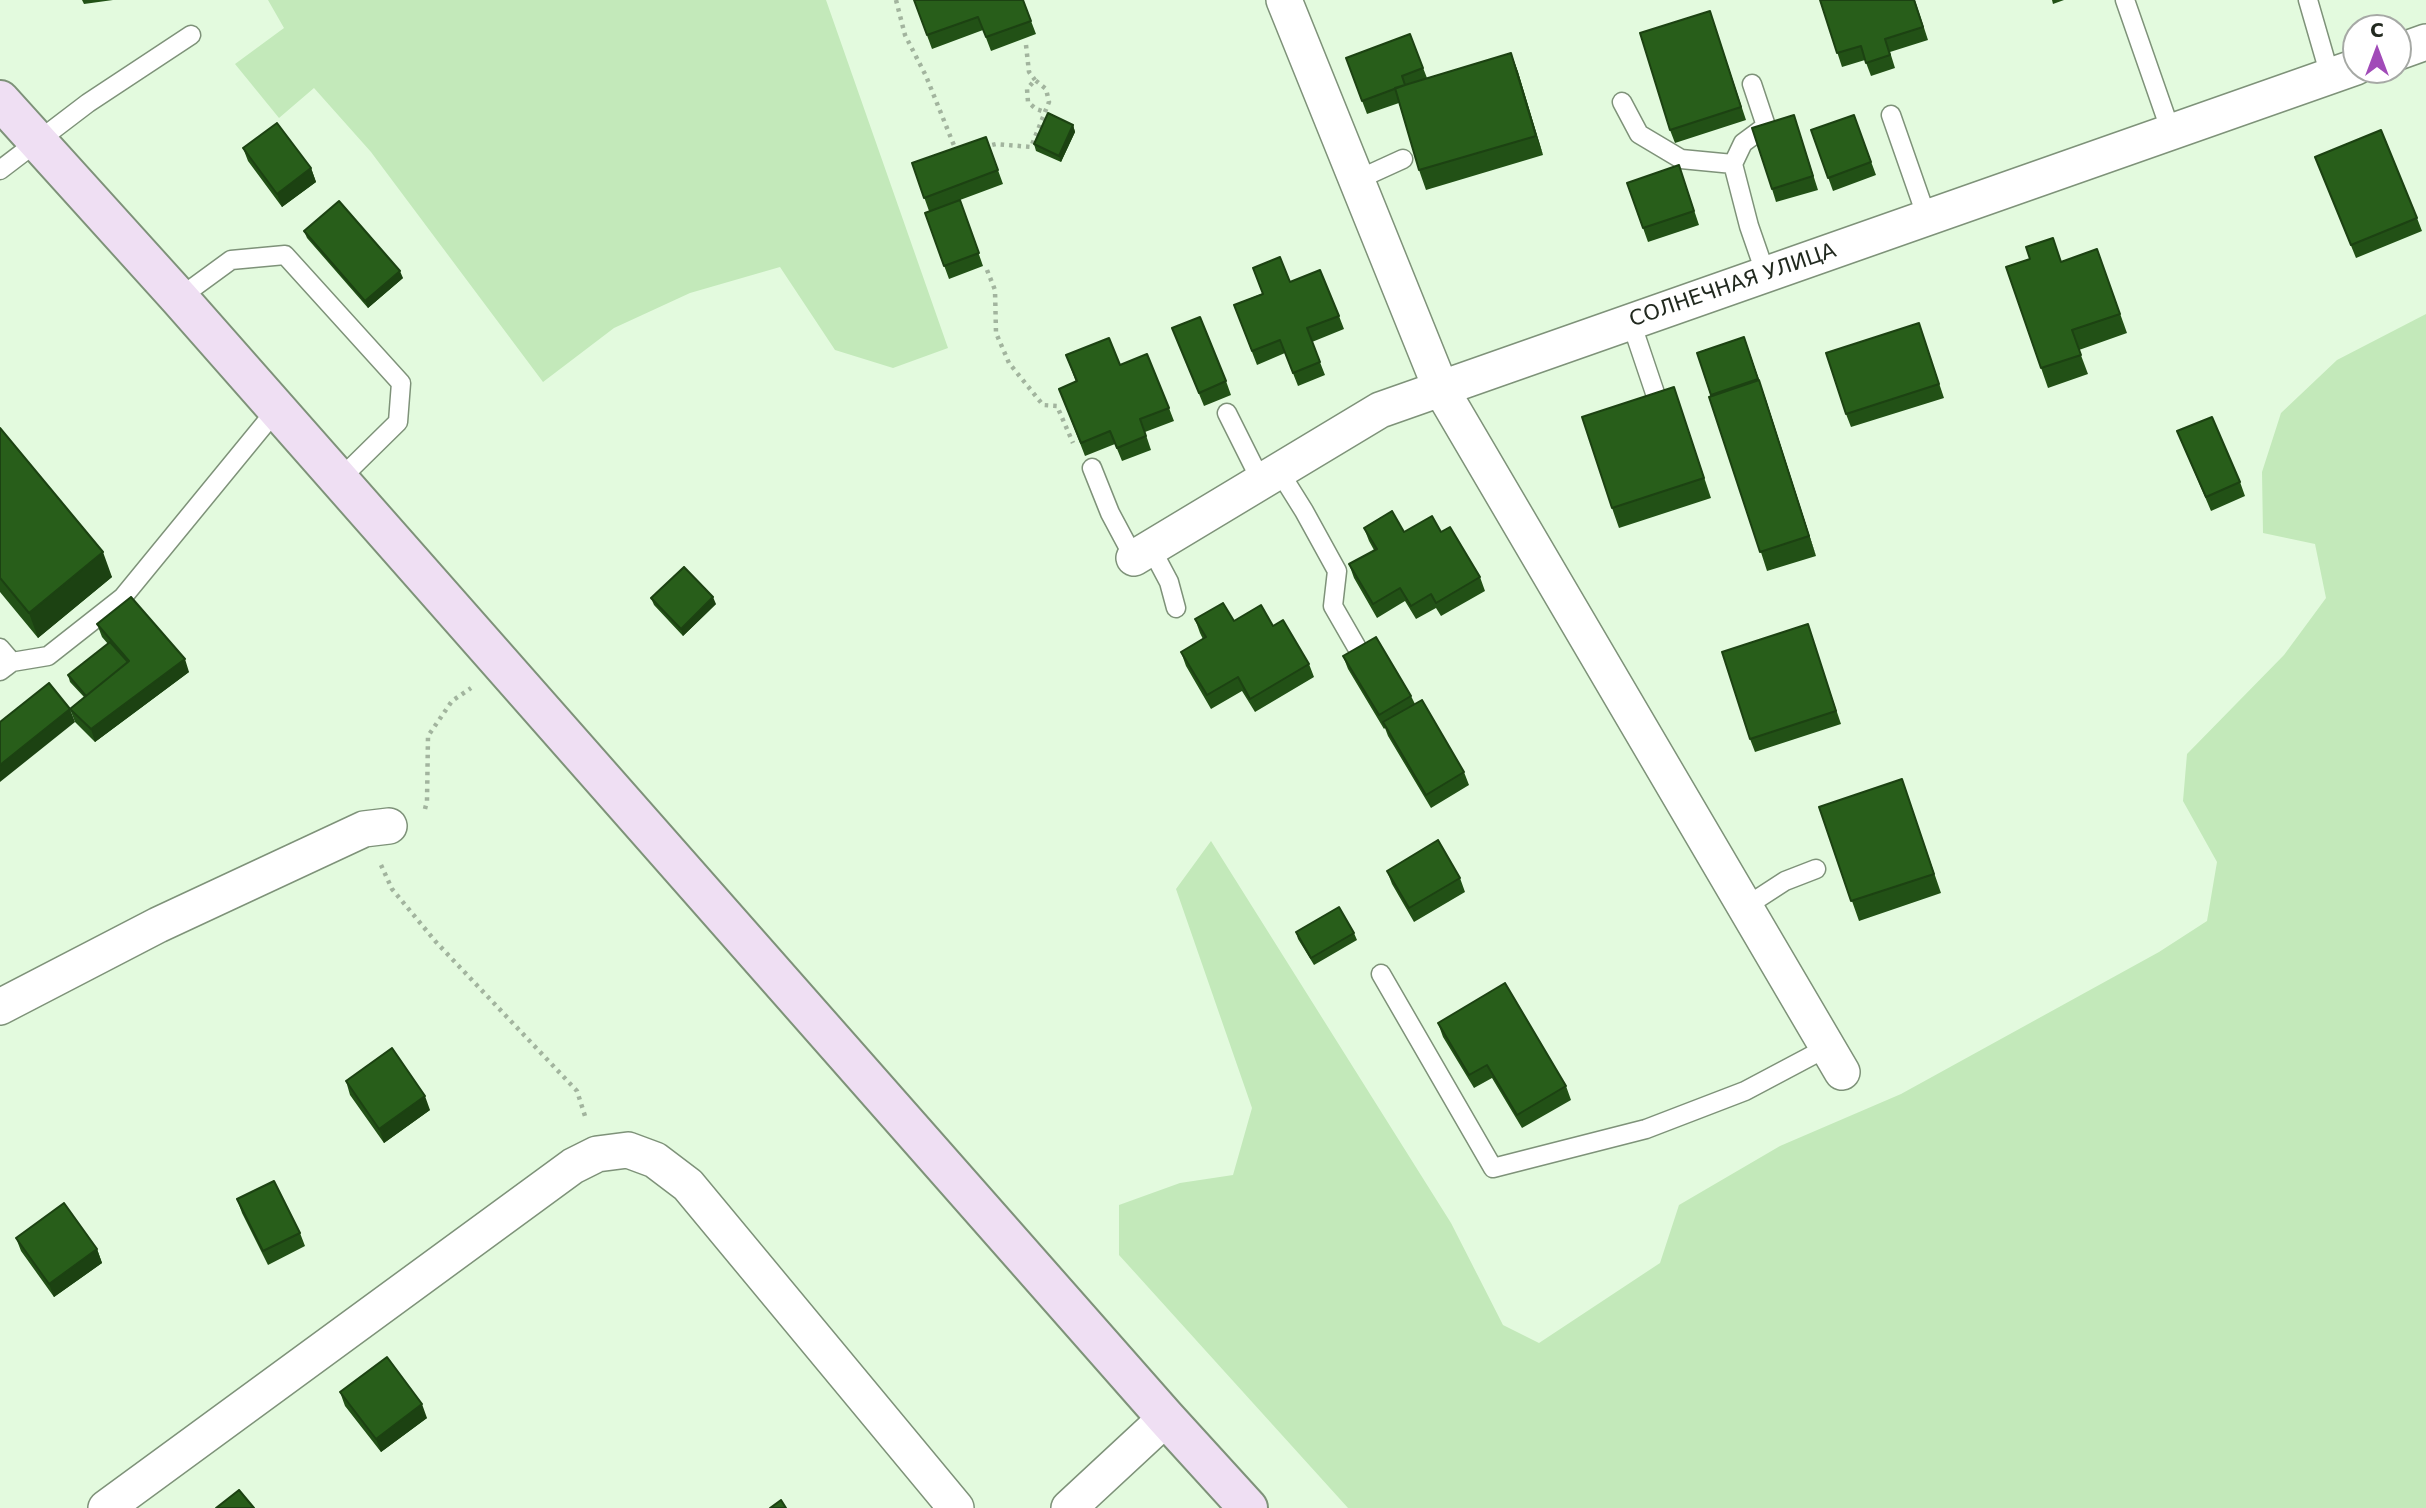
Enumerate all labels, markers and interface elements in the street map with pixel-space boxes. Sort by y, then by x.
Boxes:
north arrow [2342,14,2412,84]
text: С [2370,19,2384,41]
street label: СОЛНЕЧНАЯ УЛИЦА [1626,239,1840,333]

